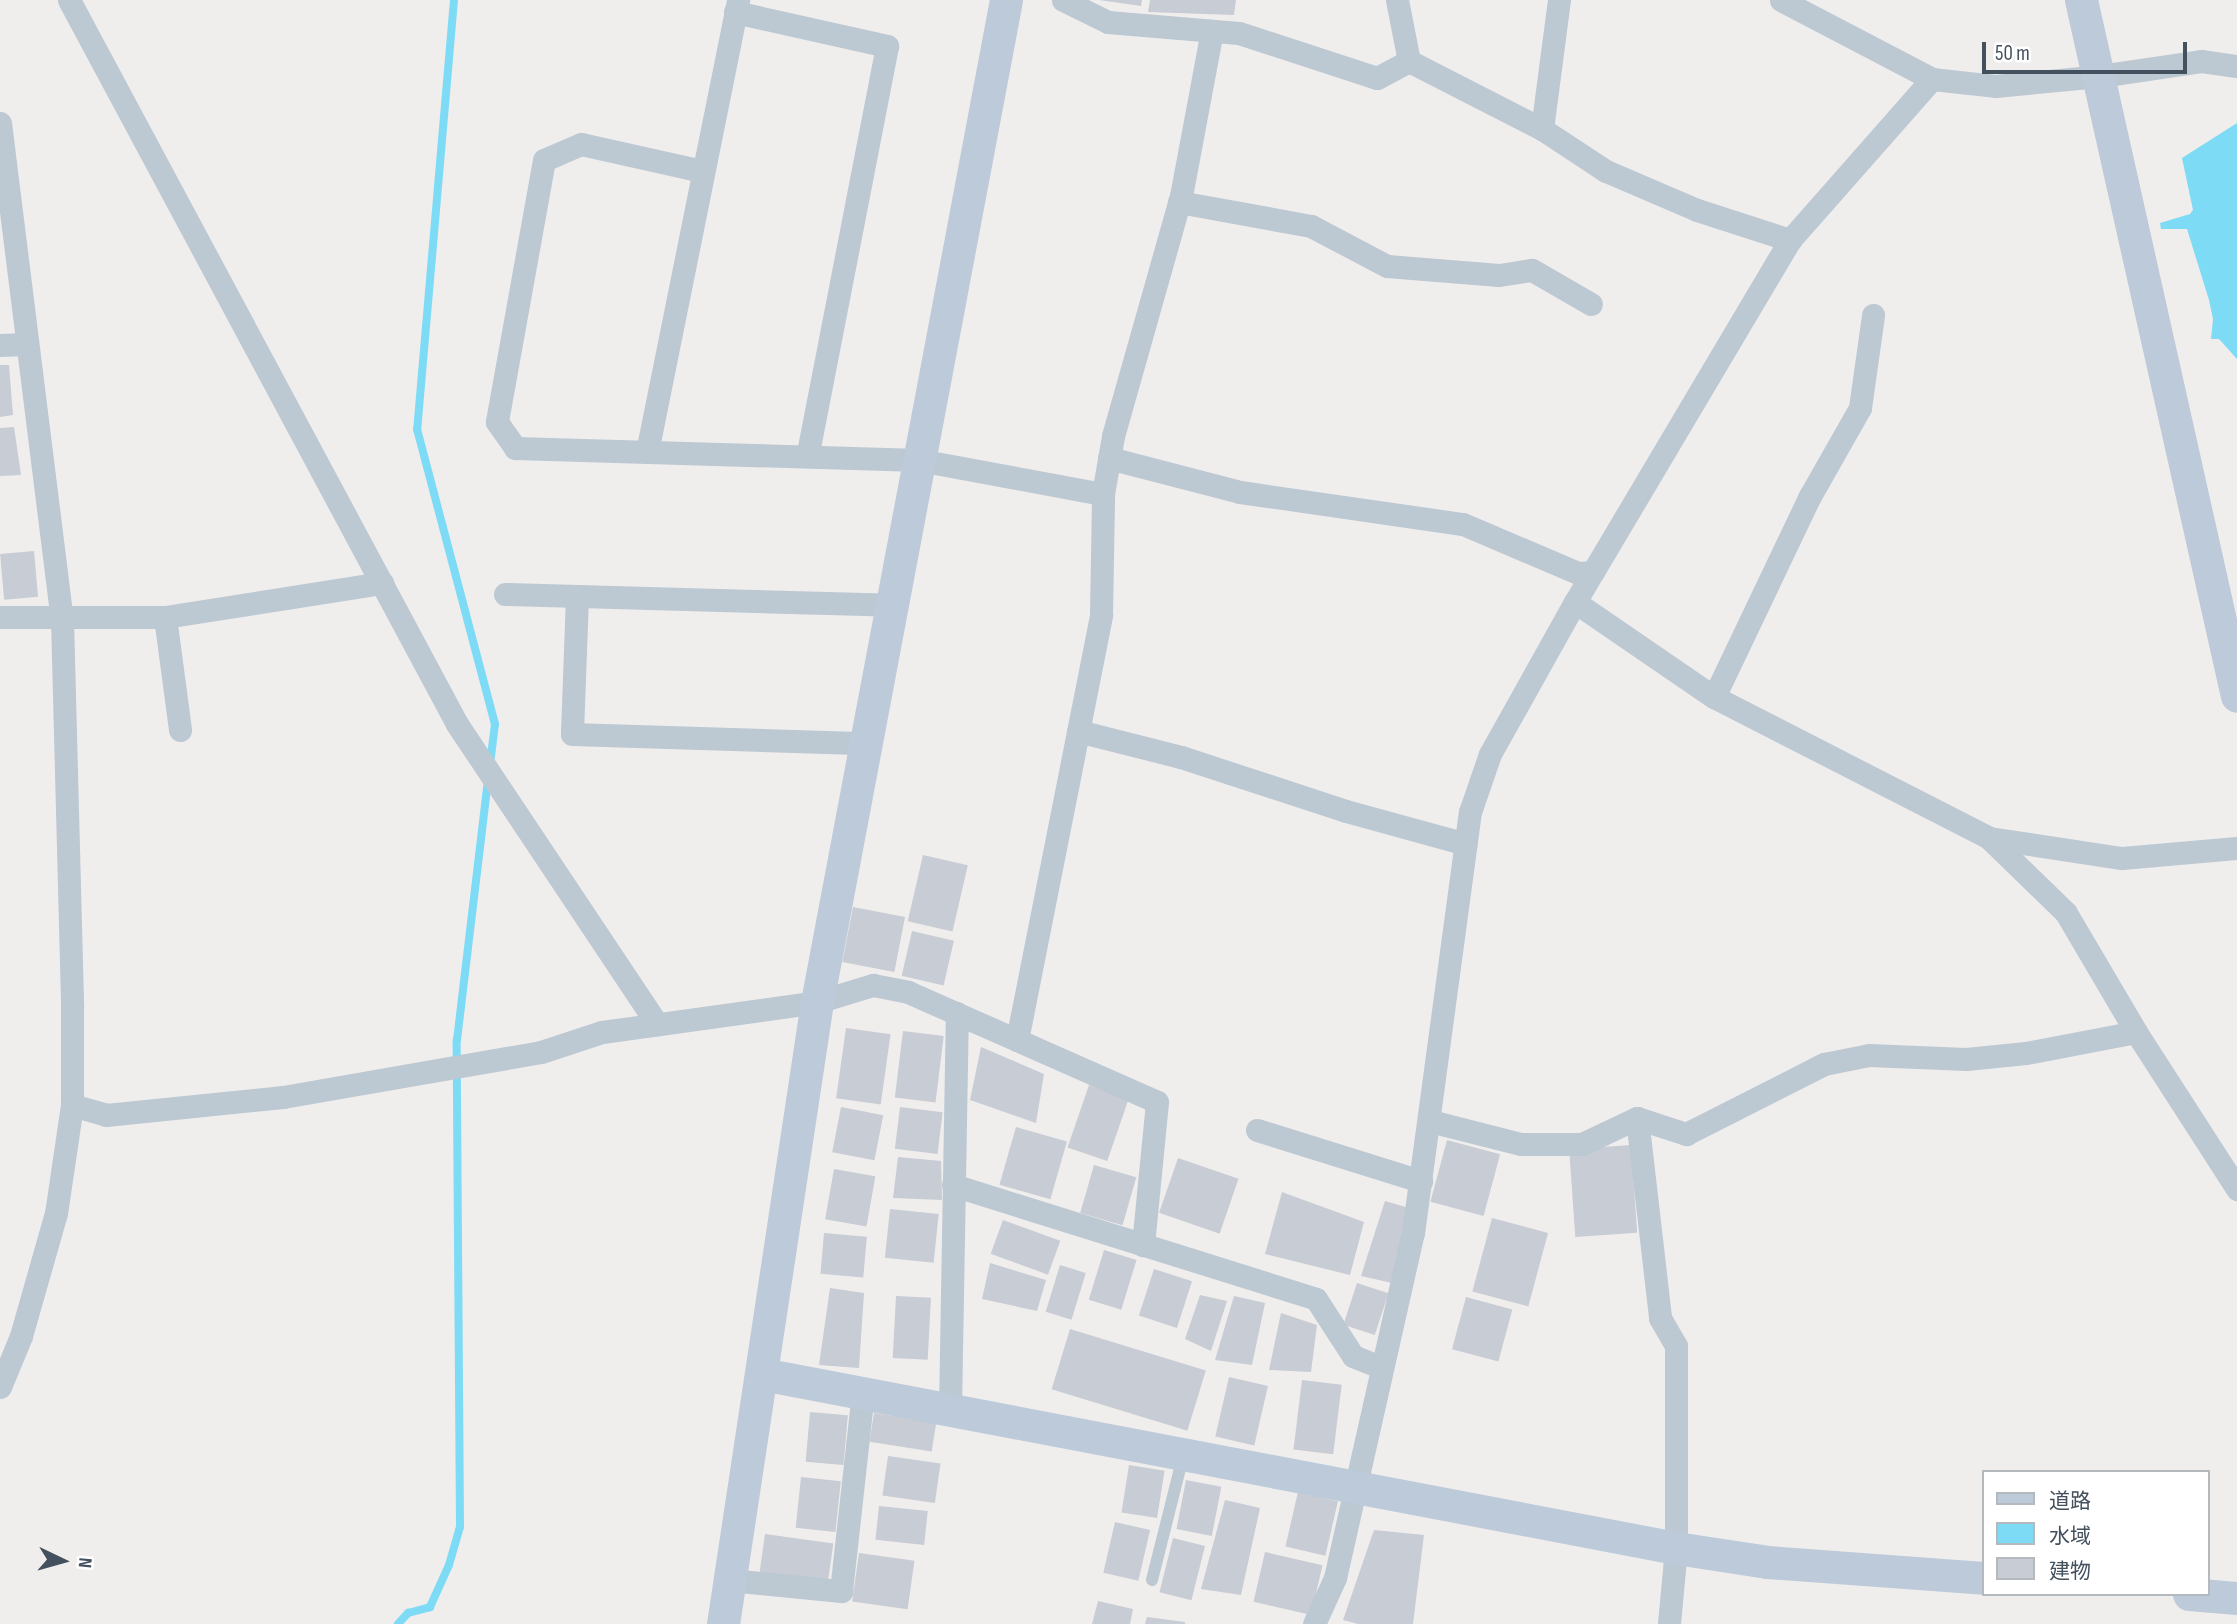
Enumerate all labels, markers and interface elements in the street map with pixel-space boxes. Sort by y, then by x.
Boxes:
scale bar [1985,28,2190,72]
text: 50 m [1995,41,2030,66]
legend [1982,1470,2209,1596]
text: 道路 [2049,1489,2091,1514]
text: 水域 [2049,1524,2091,1549]
north arrow [28,1526,98,1596]
text: N [73,1557,96,1569]
text: 建物 [2049,1559,2091,1584]

